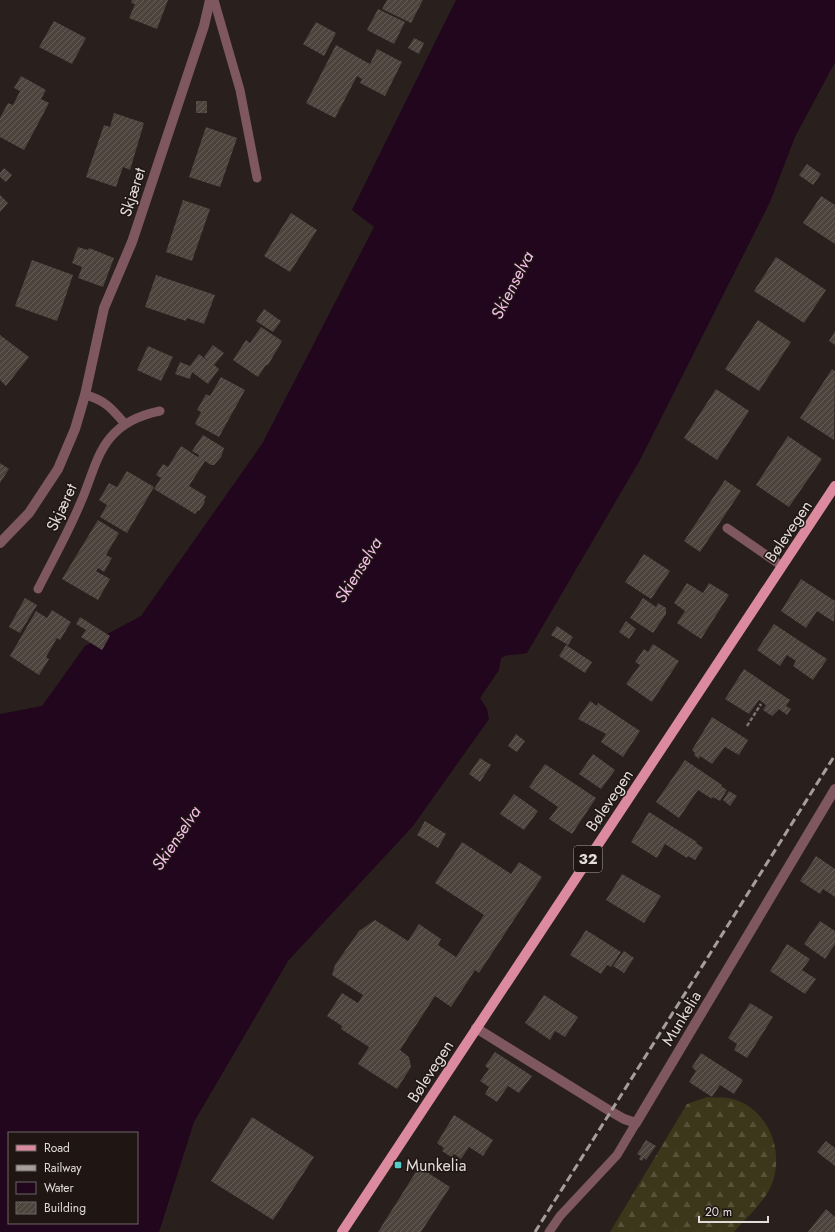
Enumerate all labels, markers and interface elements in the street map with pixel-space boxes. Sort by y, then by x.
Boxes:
street label: Skjæret [114,165,151,220]
water label: Skienselva [485,246,540,323]
street label: Skjæret [40,479,83,535]
street label: Bølevegen [759,496,818,567]
water label: Skienselva [328,532,388,607]
street label: Bølevegen [580,765,639,836]
water label: Skienselva [146,800,207,875]
road number: 32 [574,846,602,872]
street label: Munkelia [656,986,707,1050]
street label: Bølevegen [402,1036,459,1107]
legend [8,1132,138,1224]
text: Road [44,1139,70,1157]
place label: Munkelia [406,1154,466,1177]
text: Railway [44,1159,82,1177]
marker: Munkelia [393,1160,403,1170]
text: Water [44,1179,75,1197]
scale bar [699,1198,768,1224]
text: Building [44,1199,86,1217]
text: 20 m [705,1203,732,1221]

